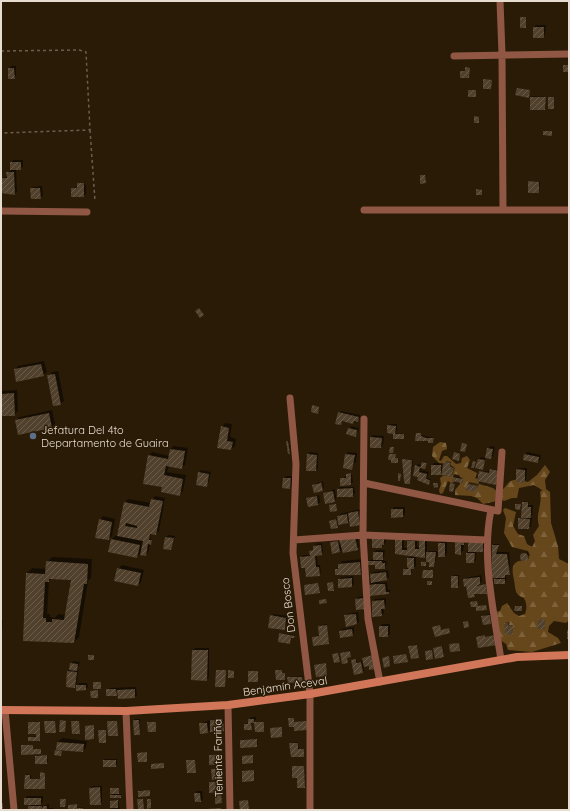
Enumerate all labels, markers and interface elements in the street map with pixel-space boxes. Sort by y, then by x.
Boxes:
place label: Jefatura Del 4to Departamento de Guaira [41,423,169,450]
marker: Jefatura Del 4to Departamento de Guaira [28,431,38,441]
street label: Don Bosco [278,576,298,633]
street label: Benjamín Aceval [242,673,328,699]
street label: Teniente Fariña [210,719,226,797]

